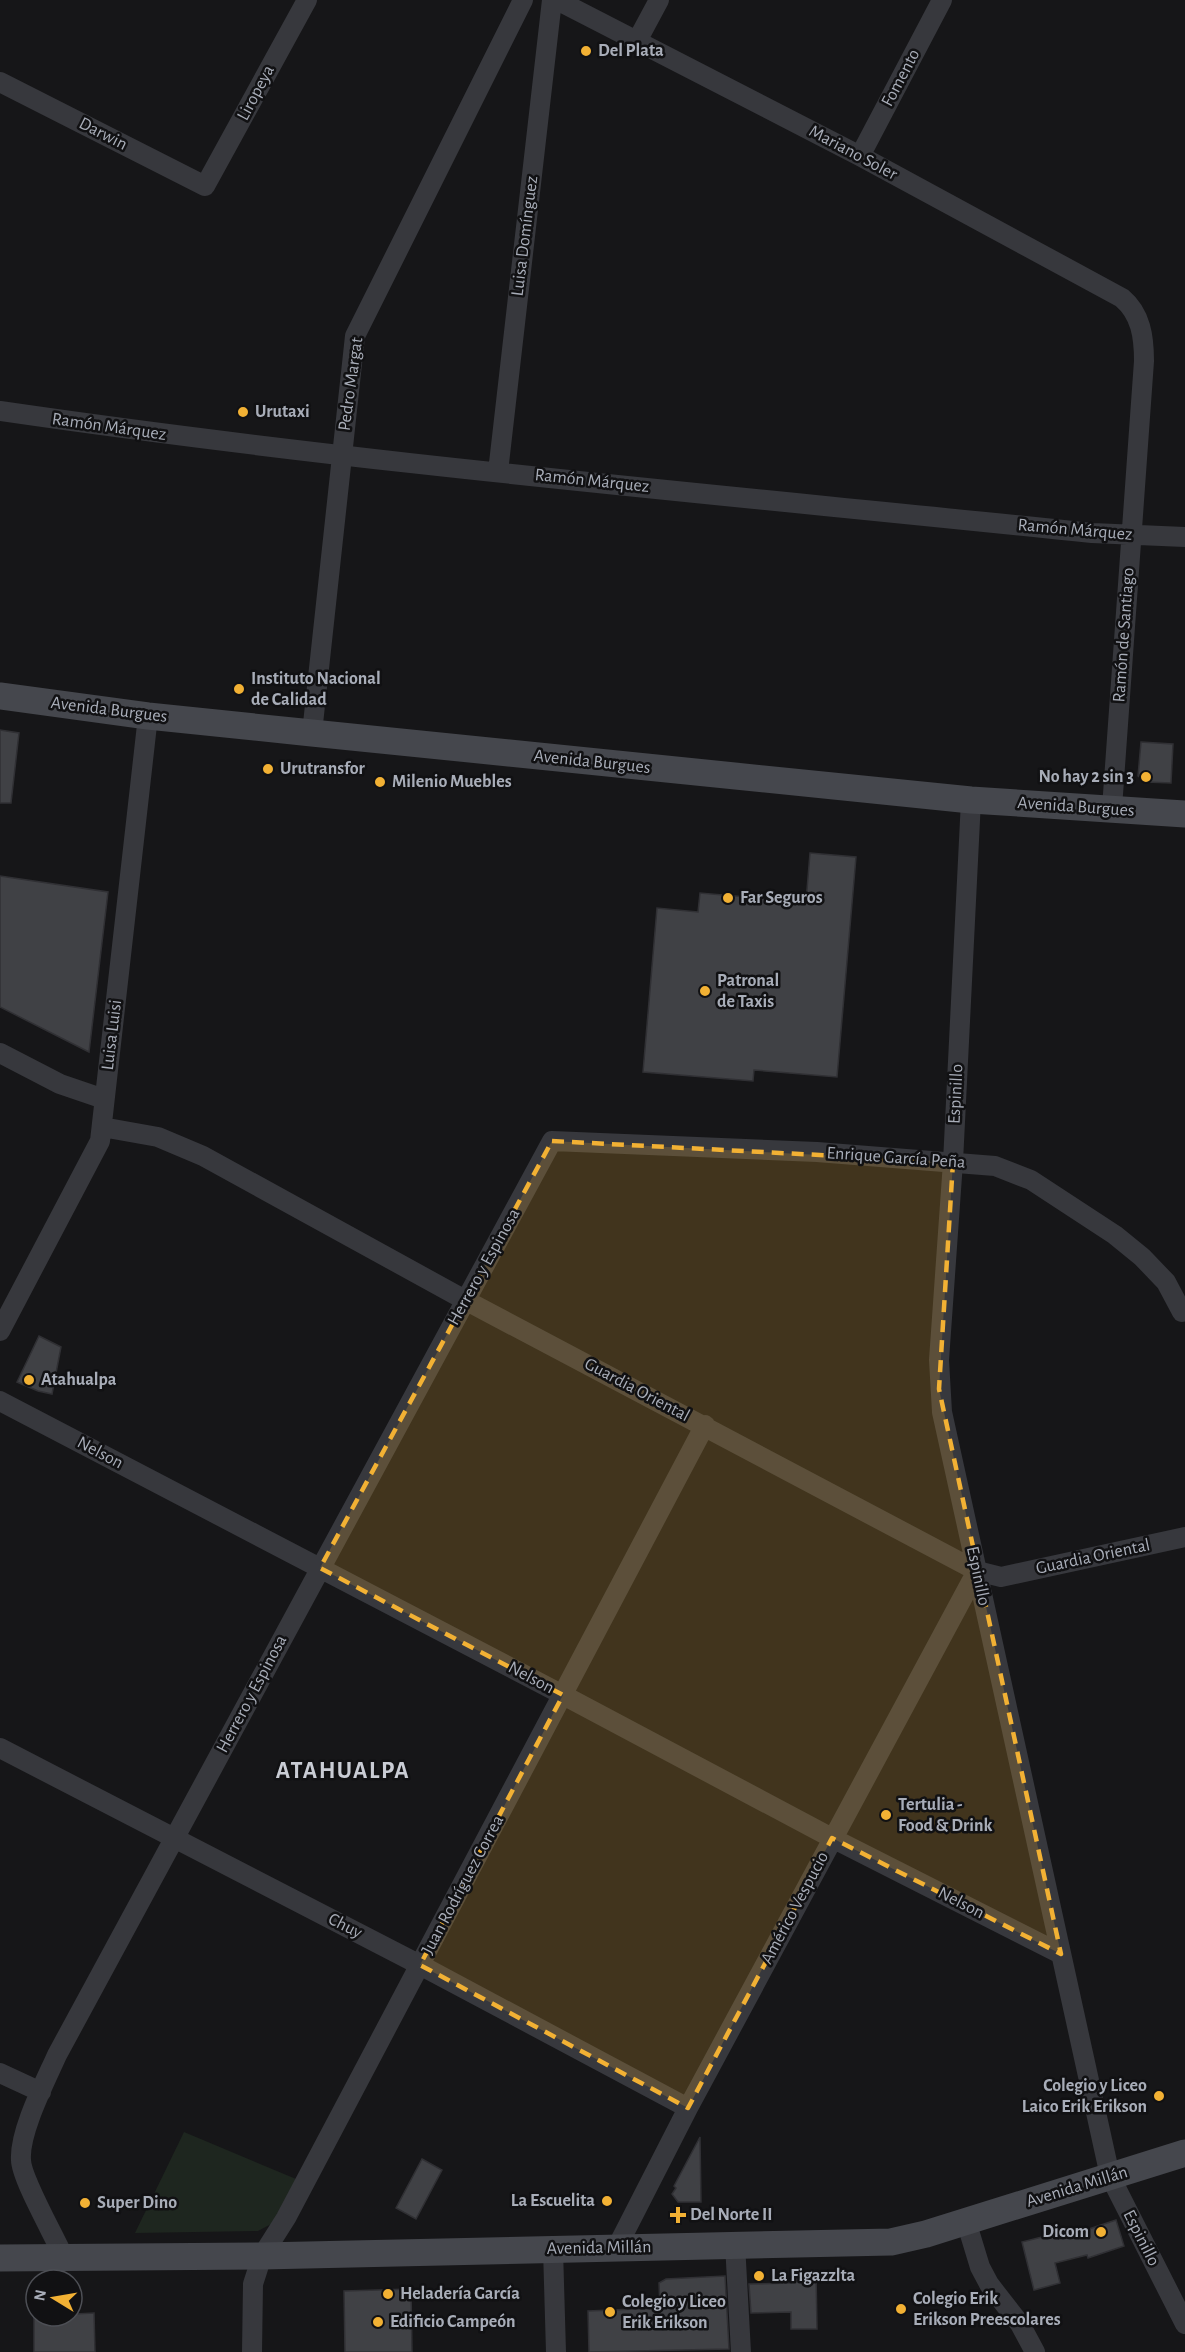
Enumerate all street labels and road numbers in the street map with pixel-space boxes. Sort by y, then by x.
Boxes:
street label: Fomento [878,46,924,110]
street label: Liropeya [234,62,278,124]
street label: Darwin [76,114,130,154]
street label: Mariano Soler [806,122,900,184]
street label: Luisa Domínguez [509,175,541,297]
street label: Pedro Margat [336,336,367,432]
street label: Ramón Márquez [51,410,167,444]
street label: Ramón Márquez [534,466,650,496]
street label: Ramón Márquez [1017,516,1133,544]
street label: Ramón de Santiago [1110,567,1138,703]
street label: Avenida Burgues [50,694,168,726]
street label: Avenida Burgues [533,747,651,777]
street label: Avenida Burgues [1017,794,1135,820]
street label: Luisa Luisi [99,999,125,1071]
street label: Espinillo [945,1063,967,1125]
street label: Enrique García Peña [826,1144,966,1172]
street label: Herrero y Espinosa [445,1206,523,1328]
street label: Guardia Oriental [581,1355,693,1425]
street label: Nelson [74,1433,126,1473]
street label: Guardia Oriental [1034,1536,1152,1578]
street label: Espinillo [963,1545,993,1607]
street label: Herrero y Espinosa [213,1632,291,1756]
street label: Nelson [505,1658,557,1698]
street label: Juan Rodríguez Correa [419,1812,507,1958]
street label: Américo Vespucio [758,1849,832,1967]
street label: Nelson [935,1884,987,1922]
street label: Chuy [325,1910,365,1942]
street label: Avenida Millán [1024,2163,1130,2211]
street label: Espinillo [1119,2207,1163,2269]
street label: Avenida Millán [546,2238,652,2258]

